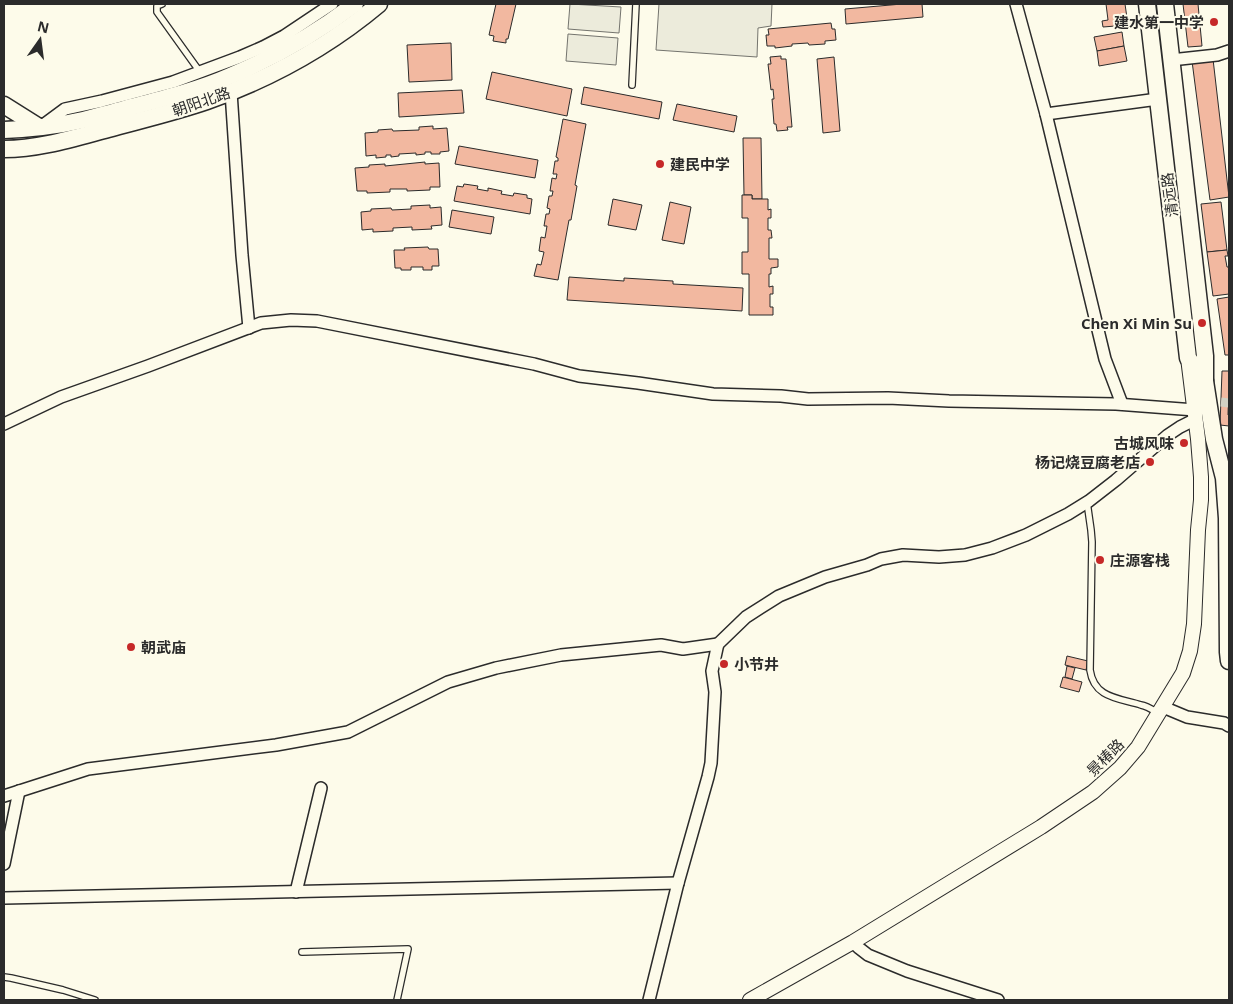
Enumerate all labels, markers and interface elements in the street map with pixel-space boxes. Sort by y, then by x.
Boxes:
place label: 建水第一中学 [1114,12,1204,32]
north arrow [15,15,65,65]
text: N [35,16,51,37]
marker: 建水第一中学 [1208,16,1220,28]
street label: 朝阳北路 [169,82,233,120]
place label: 建民中学 [670,154,730,174]
marker: 建民中学 [654,158,666,170]
street label: 清远路 [1156,171,1182,219]
place label: Chen Xi Min Su [1081,313,1192,333]
marker: Chen Xi Min Su [1196,317,1208,329]
place label: 古城风味 [1114,433,1174,453]
marker: 古城风味 [1178,437,1190,449]
place label: 杨记烧豆腐老店 [1035,452,1140,472]
marker: 杨记烧豆腐老店 [1144,456,1156,468]
place label: 庄源客栈 [1110,550,1170,570]
marker: 庄源客栈 [1094,554,1106,566]
place label: 朝武庙 [141,637,186,657]
marker: 朝武庙 [125,641,137,653]
place label: 小节井 [734,654,779,674]
marker: 小节井 [718,658,730,670]
street label: 景椿路 [1082,734,1128,780]

